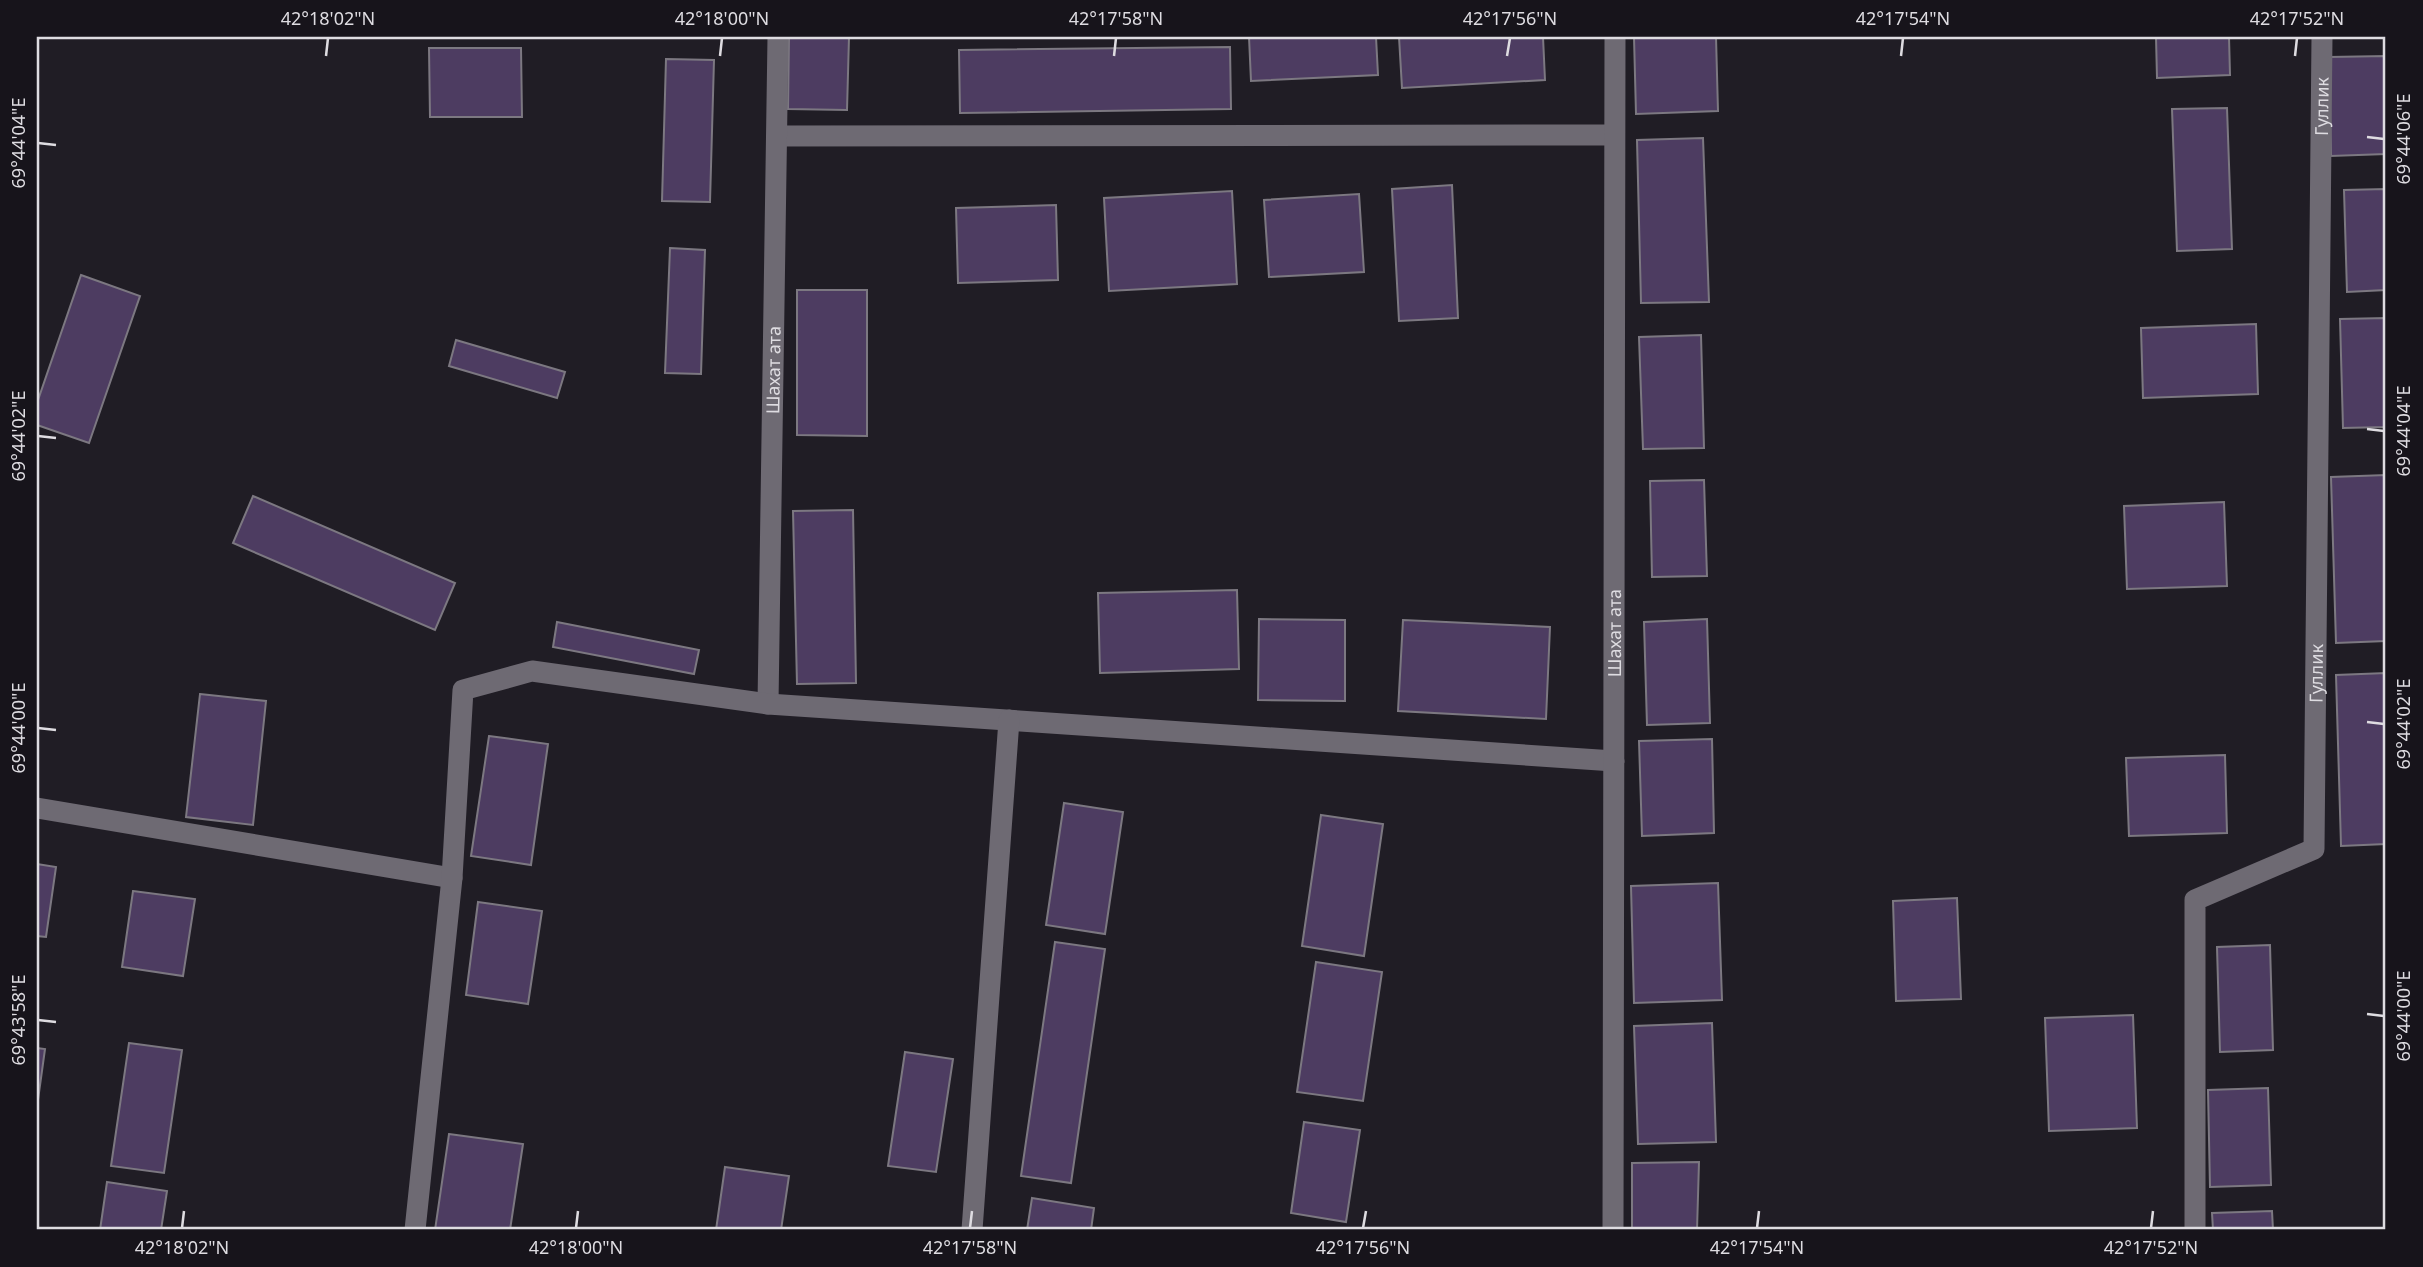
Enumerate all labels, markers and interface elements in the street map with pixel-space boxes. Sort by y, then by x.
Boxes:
text: 42°18'02"N [281,6,375,30]
text: 42°18'00"N [675,6,769,30]
text: 42°17'58"N [1069,6,1163,30]
text: 42°17'56"N [1463,6,1557,30]
text: 42°17'54"N [1856,6,1950,30]
text: 42°17'52"N [2250,6,2344,30]
street label: Гуллик [2309,76,2334,136]
text: 69°44'06"E [2391,94,2415,184]
text: 69°44'04"E [6,98,30,188]
street label: Шахат ата [760,326,786,414]
text: 69°44'04"E [2391,386,2415,476]
text: 69°44'02"E [6,391,30,481]
street label: Шахат ата [1602,589,1626,677]
street label: Гуллик [2303,643,2328,703]
text: 69°44'02"E [2391,679,2415,769]
text: 69°44'00"E [6,683,30,773]
text: 69°44'00"E [2391,971,2415,1061]
text: 69°43'58"E [6,975,30,1065]
text: 42°18'02"N [135,1235,229,1259]
text: 42°18'00"N [529,1235,623,1259]
text: 42°17'58"N [923,1235,1017,1259]
text: 42°17'56"N [1316,1235,1410,1259]
text: 42°17'54"N [1710,1235,1804,1259]
text: 42°17'52"N [2104,1235,2198,1259]

